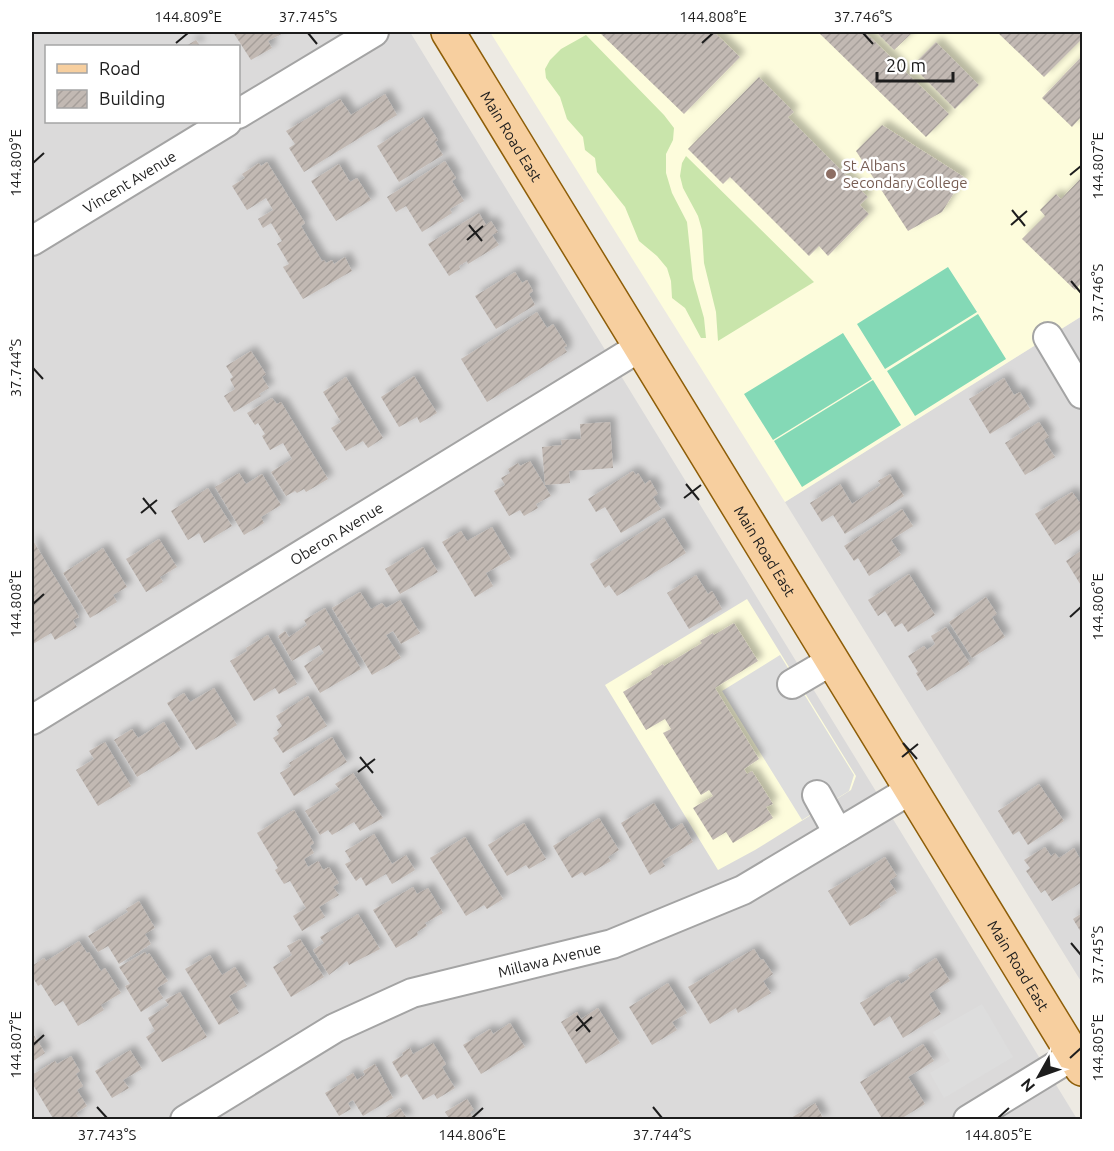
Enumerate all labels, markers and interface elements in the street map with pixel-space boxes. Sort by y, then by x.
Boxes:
text: 144.809°E [154,8,222,25]
text: 37.745°S [279,8,337,25]
text: 144.808°E [679,8,747,25]
text: 37.746°S [834,8,892,25]
legend [45,45,240,123]
scale bar [877,45,954,83]
text: 20 m [886,55,926,75]
text: Road [99,58,141,78]
text: Building [99,88,165,108]
street label: Main Road East [478,88,546,185]
text: 144.809°E [7,129,24,197]
text: 144.807°E [1089,132,1106,200]
street label: Vincent Avenue [80,147,179,216]
place label: St Albans Secondary College [843,157,968,191]
marker: St Albans Secondary College [824,167,838,181]
text: 37.746°S [1089,264,1106,322]
text: 37.744°S [7,339,24,397]
street label: Oberon Avenue [287,498,386,568]
street label: Main Road East [731,502,799,599]
text: 144.808°E [7,570,24,638]
text: 144.806°E [1089,573,1106,641]
street label: Main Road East [985,917,1053,1014]
text: 37.745°S [1089,926,1106,984]
street label: Millawa Avenue [496,939,603,980]
text: 144.807°E [7,1011,24,1079]
text: 144.805°E [1089,1014,1106,1082]
north arrow [1009,1046,1069,1106]
text: N [1017,1075,1038,1096]
text: 37.743°S [78,1126,136,1143]
text: 144.806°E [438,1126,506,1143]
text: 37.744°S [633,1126,691,1143]
text: 144.805°E [964,1126,1032,1143]

